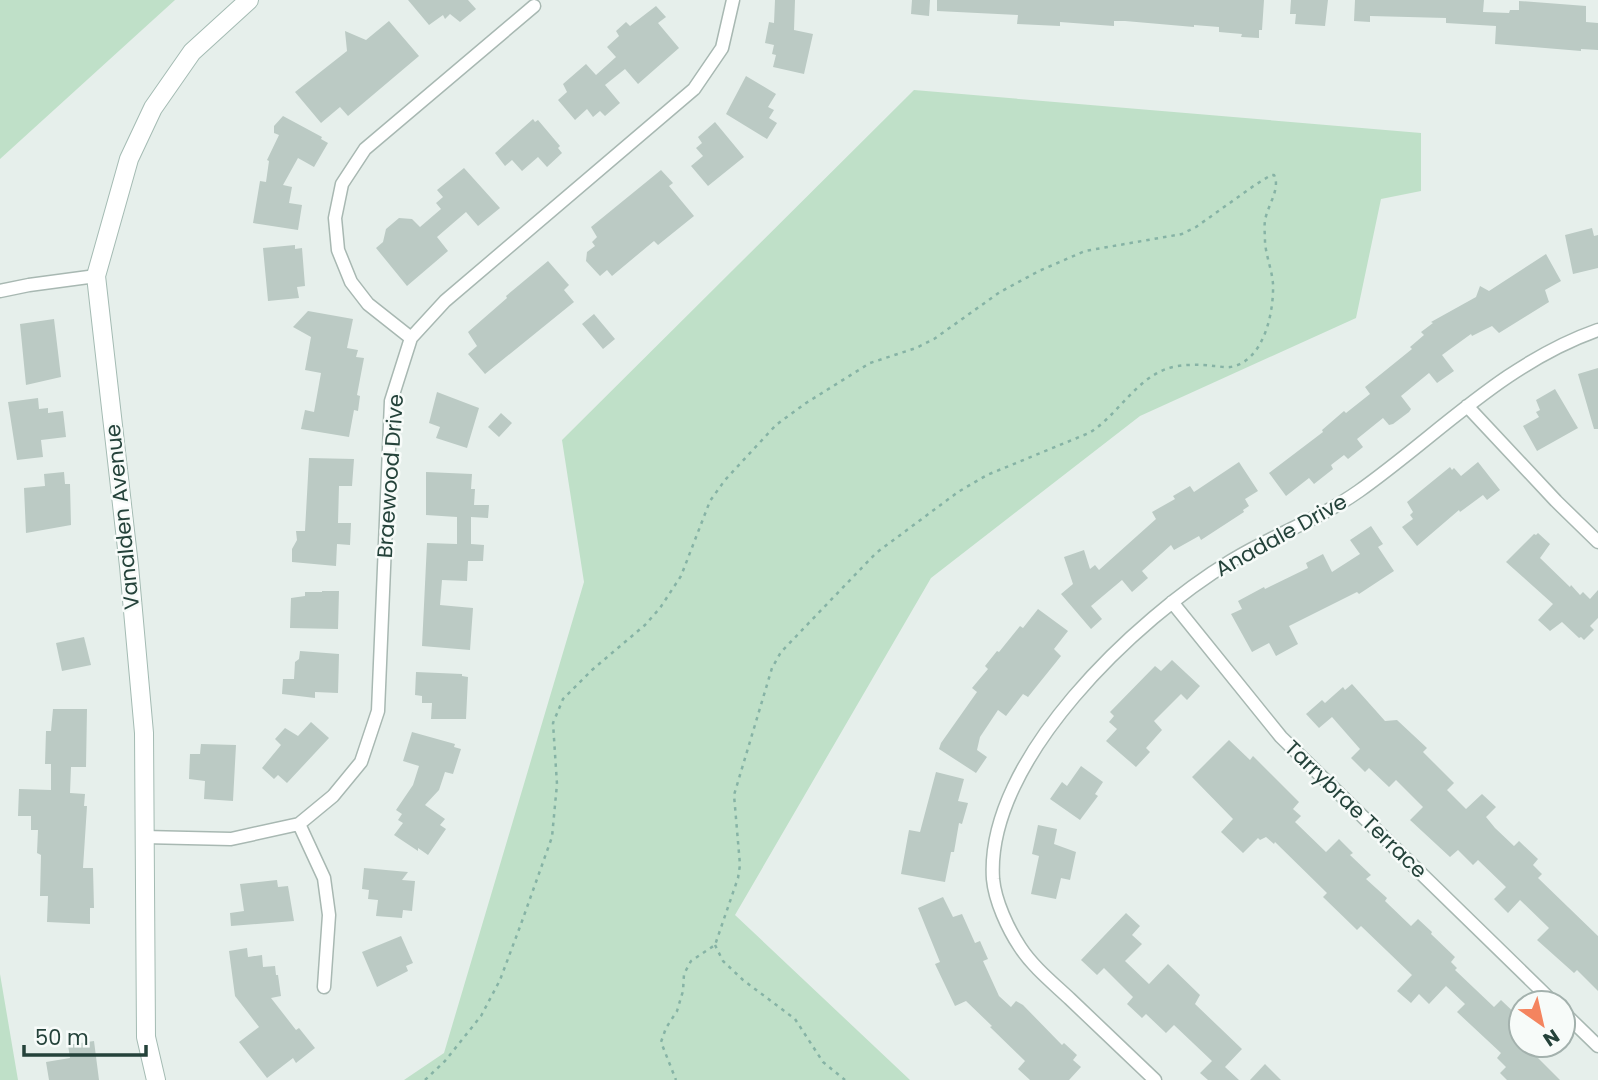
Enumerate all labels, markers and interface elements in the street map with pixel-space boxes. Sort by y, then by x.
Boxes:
street label: Braewood Drive [370,393,410,559]
street label: Vanalden Avenue [98,423,146,611]
street label: Anadale Drive [1210,487,1352,583]
street label: Tarrybrae Terrace [1278,733,1434,885]
north arrow [1507,989,1577,1059]
scale bar [24,1014,147,1058]
text: N [1538,1022,1565,1053]
text: 50 m [35,1023,89,1052]

